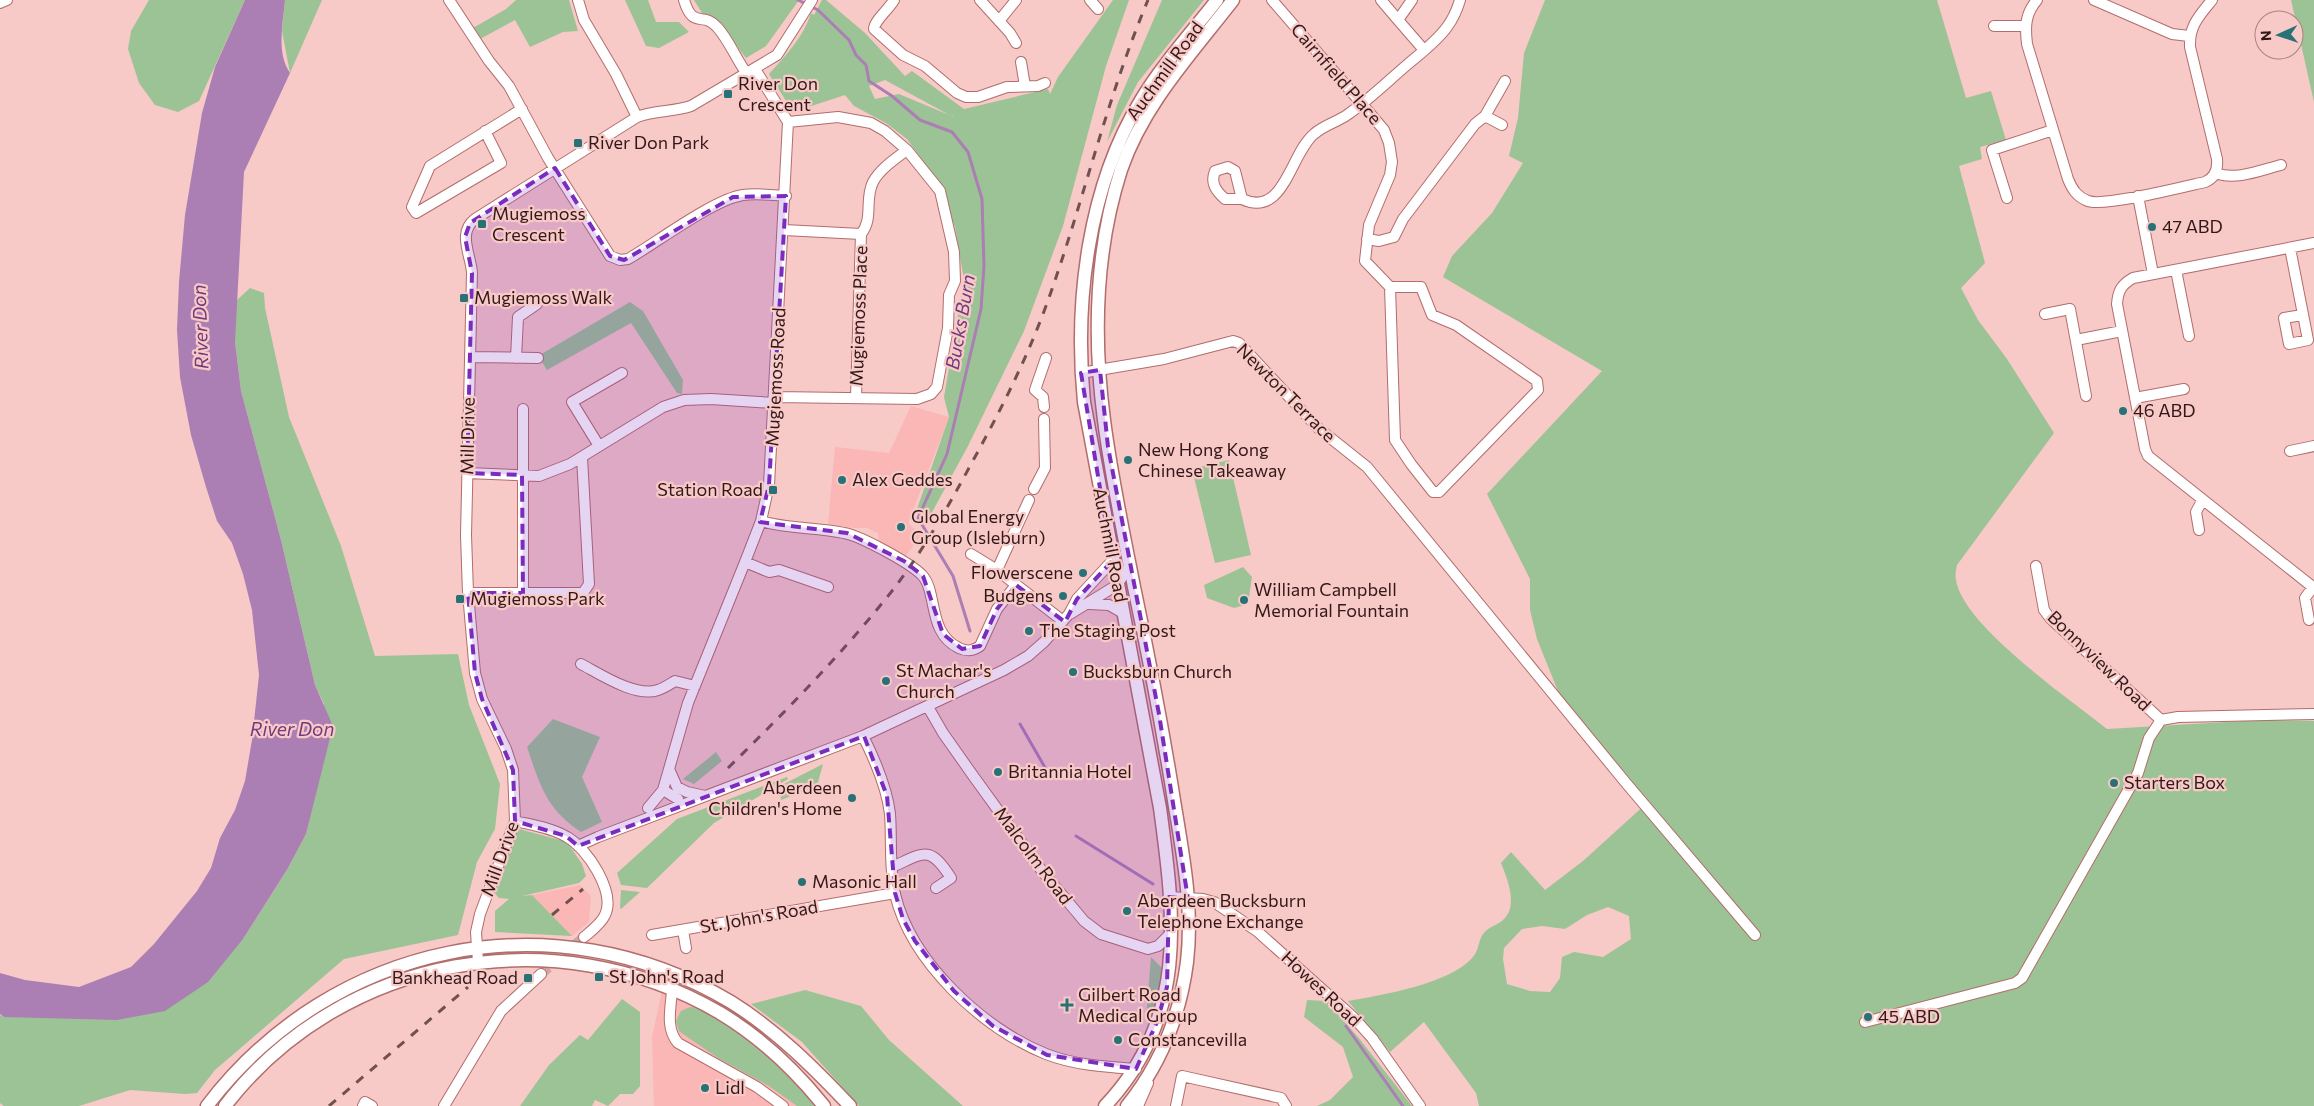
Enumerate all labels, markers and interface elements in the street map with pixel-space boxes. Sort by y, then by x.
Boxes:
north arrow [2254,10,2304,60]
street label: Auchmill Road [1121,17,1207,124]
street label: Cairnfield Place [1287,18,1387,129]
text: N [2257,30,2274,41]
place label: River Don Crescent [738,72,818,115]
marker: River Don Crescent [722,88,734,100]
place label: River Don Park [588,131,709,153]
marker: River Don Park [572,137,584,149]
place label: Mugiemoss Crescent [492,202,586,245]
place label: 47 ABD [2162,215,2223,237]
marker: Mugiemoss Crescent [476,218,488,230]
marker: 47 ABD [2146,221,2158,233]
street label: Mugiemoss Place [845,245,871,387]
water label: Bucks Burn [940,272,979,371]
water label: River Don [187,284,212,370]
place label: Mugiemoss Walk [474,286,613,308]
marker: Mugiemoss Walk [458,292,470,304]
street label: Mugiemoss Road [760,307,790,447]
street label: Newton Terrace [1233,338,1341,446]
street label: Mill Drive [455,397,479,475]
place label: 46 ABD [2133,399,2195,421]
marker: 46 ABD [2117,405,2129,417]
place label: New Hong Kong Chinese Takeaway [1138,438,1286,481]
marker: New Hong Kong Chinese Takeaway [1122,454,1134,466]
place label: Alex Geddes [852,468,953,490]
marker: Alex Geddes [836,474,848,486]
place label: Station Road [657,478,763,500]
marker: Station Road [767,484,779,496]
street label: Auchmill Road [1089,486,1133,604]
place label: Global Energy Group (Isleburn) [911,505,1045,548]
marker: Global Energy Group (Isleburn) [895,521,907,533]
place label: Flowerscene [971,561,1073,583]
marker: Flowerscene [1077,567,1089,579]
place label: William Campbell Memorial Fountain [1254,578,1409,621]
place label: Budgens [983,584,1053,606]
place label: Mugiemoss Park [470,587,605,609]
marker: Budgens [1057,590,1069,602]
marker: Mugiemoss Park [454,593,466,605]
marker: William Campbell Memorial Fountain [1238,594,1250,606]
street label: Bonnyview Road [2043,605,2156,715]
place label: The Staging Post [1039,619,1176,641]
marker: The Staging Post [1023,625,1035,637]
place label: St Machar's Church [896,659,991,702]
place label: Bucksburn Church [1083,660,1232,682]
marker: Bucksburn Church [1067,666,1079,678]
marker: St Machar's Church [880,675,892,687]
water label: River Don [250,717,334,740]
place label: Britannia Hotel [1008,760,1132,782]
marker: Britannia Hotel [992,766,1004,778]
place label: Starters Box [2124,771,2226,793]
place label: Aberdeen Children's Home [708,776,842,819]
marker: Starters Box [2108,777,2120,789]
marker: Aberdeen Children's Home [846,792,858,804]
street label: Malcolm Road [990,802,1078,909]
street label: Mill Drive [475,818,523,899]
place label: Masonic Hall [812,870,917,892]
marker: Masonic Hall [796,876,808,888]
place label: Aberdeen Bucksburn Telephone Exchange [1137,889,1306,932]
street label: St. John's Road [698,895,820,937]
marker: Aberdeen Bucksburn Telephone Exchange [1121,905,1133,917]
street label: Howes Road [1277,946,1366,1031]
place label: St John's Road [609,965,724,987]
place label: Bankhead Road [392,966,518,988]
marker: St John's Road [593,971,605,983]
marker: Bankhead Road [522,972,534,984]
place label: Gilbert Road Medical Group [1078,983,1198,1026]
marker: Gilbert Road Medical Group [1060,998,1074,1012]
place label: 45 ABD [1878,1005,1940,1027]
marker: 45 ABD [1862,1011,1874,1023]
place label: Constancevilla [1128,1028,1247,1050]
marker: Constancevilla [1112,1034,1124,1046]
place label: Lidl [715,1076,745,1098]
marker: Lidl [699,1082,711,1094]

